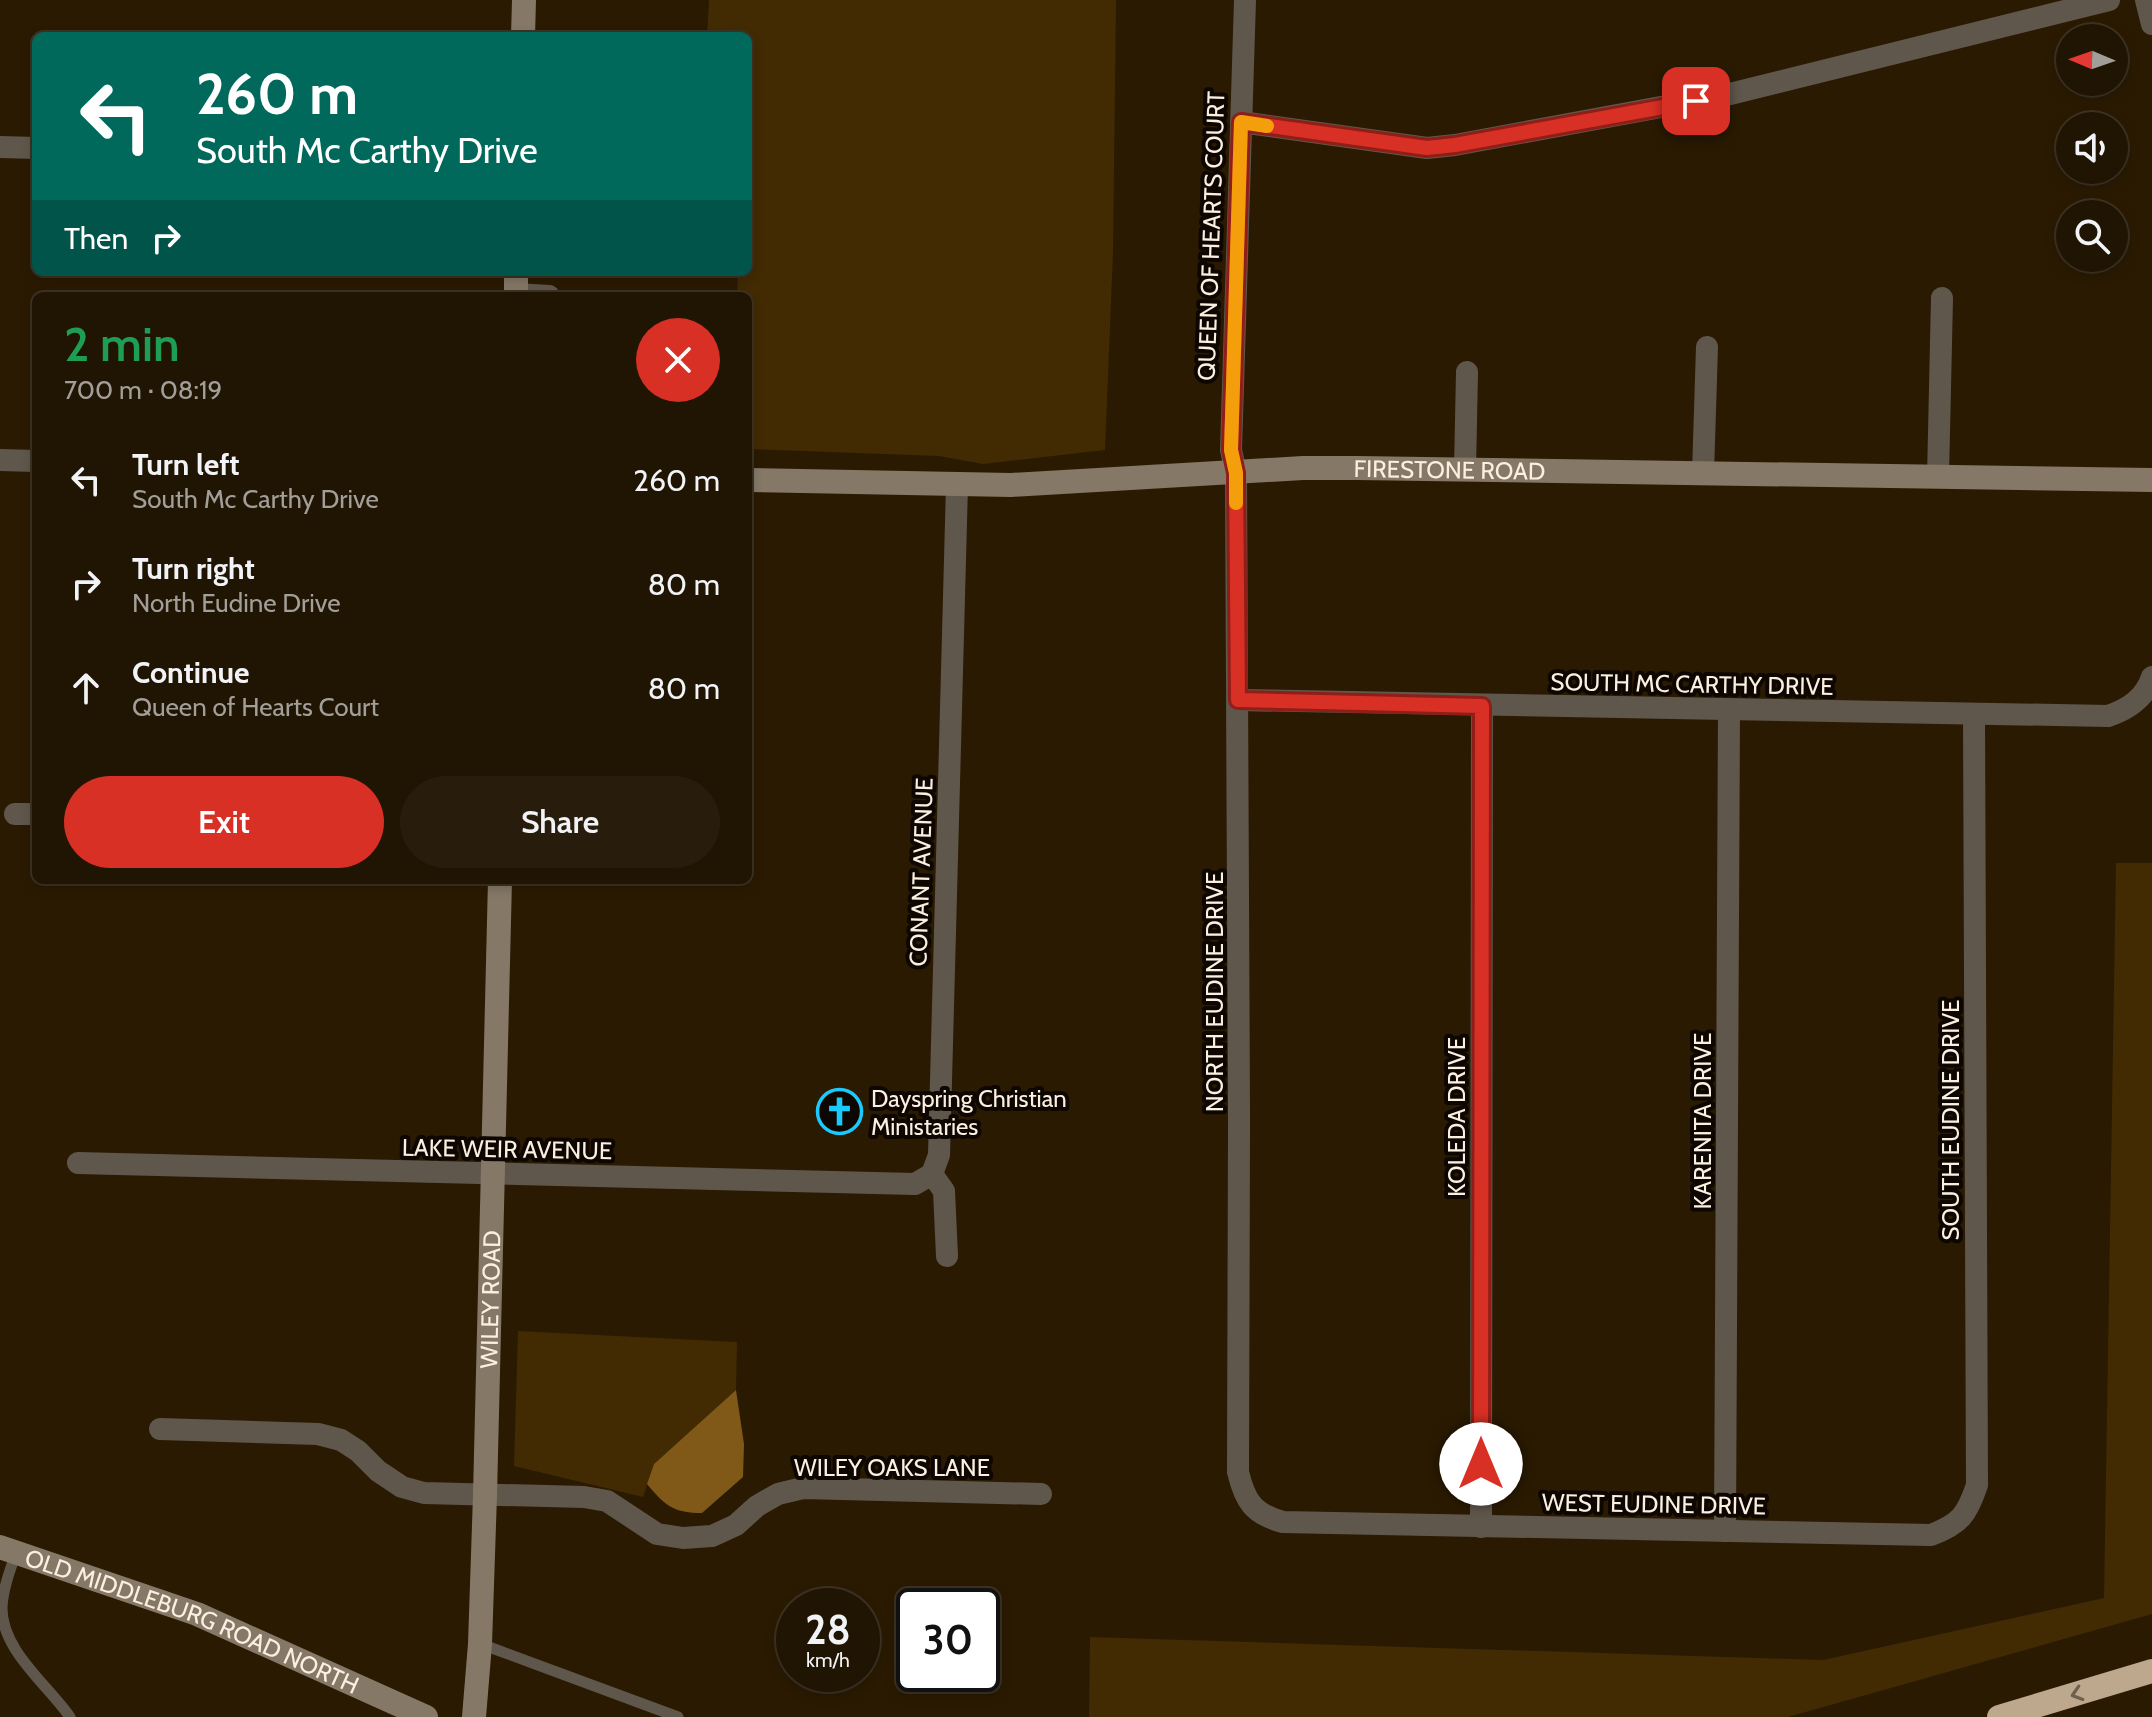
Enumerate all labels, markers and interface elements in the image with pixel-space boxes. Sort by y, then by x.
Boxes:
north arrow [2056,24,2128,96]
map controls [2056,24,2128,272]
text: 260 m [196,60,358,128]
icon: left [64,64,168,168]
pin [1662,67,1730,135]
icon: arrive [1674,79,1718,123]
street label: QUEEN OF HEARTS COURT [1191,90,1231,381]
button: sound [2056,112,2128,184]
text: South Mc Carthy Drive [196,128,538,172]
button: search [2056,200,2128,272]
icon: right [144,216,188,260]
text: Then [64,220,128,257]
text: 2 min [64,315,180,373]
button: close [636,318,720,402]
text: 700 m · 08:19 [64,374,222,406]
text: Turn left [132,446,240,483]
street label: FIRESTONE ROAD [1353,453,1546,485]
icon: left [64,458,108,502]
text: 260 m [633,462,720,499]
text: South Mc Carthy Drive [132,483,379,515]
text: Turn right [132,550,255,587]
icon: right [64,562,108,606]
text: 80 m [648,566,720,603]
text: North Eudine Drive [132,587,341,619]
text: Continue [132,654,249,691]
icon: ahead [64,666,108,710]
street label: SOUTH MC CARTHY DRIVE [1550,667,1834,701]
text: 80 m [648,670,720,707]
text: Queen of Hearts Court [132,691,379,723]
button: Exit [64,776,384,868]
button: Share [400,776,720,868]
street label: CONANT AVENUE [903,777,939,967]
street label: NORTH EUDINE DRIVE [1200,872,1229,1112]
street label: SOUTH EUDINE DRIVE [1936,1000,1965,1240]
street label: KARENITA DRIVE [1688,1033,1717,1209]
street label: KOLEDA DRIVE [1442,1037,1471,1197]
place label: Dayspring Christian Ministaries [871,1084,1067,1141]
church icon: Dayspring Christian Ministaries [816,1088,864,1136]
street label: LAKE WEIR AVENUE [402,1133,612,1165]
street label: WILEY ROAD [474,1230,506,1369]
position arrow [1439,1422,1523,1506]
street label: WILEY OAKS LANE [794,1453,990,1482]
street label: WEST EUDINE DRIVE [1542,1488,1766,1520]
street label: OLD MIDDLEBURG ROAD NORTH [22,1542,364,1699]
speed limit sign: 30 [896,1588,1000,1692]
text: 28 [805,1605,851,1654]
text: km/h [806,1648,850,1672]
one-way arrow [2071,1685,2085,1701]

